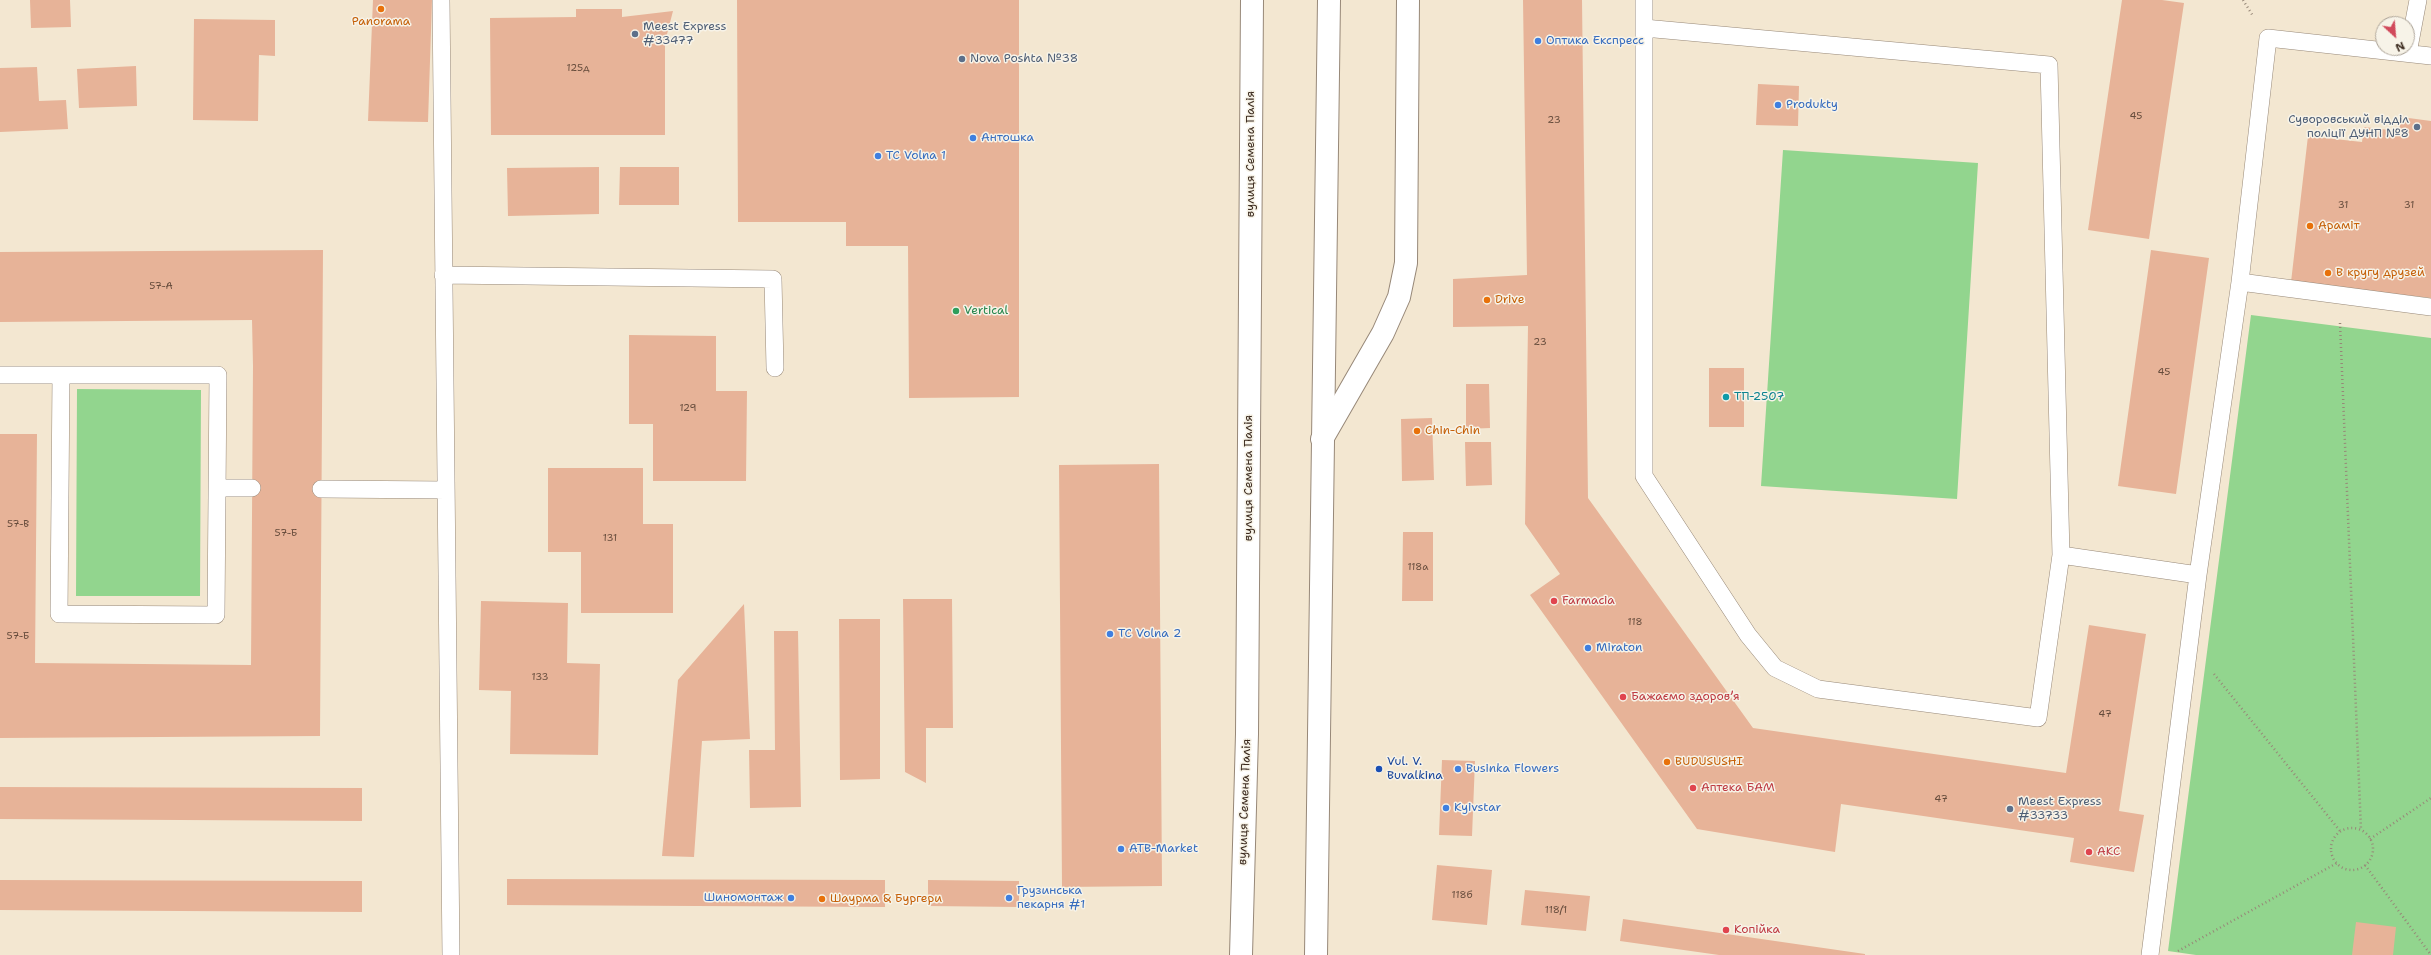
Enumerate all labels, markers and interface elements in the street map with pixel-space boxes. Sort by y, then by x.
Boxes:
marker: Panorama [376,4,386,14]
place label: Panorama [352,15,410,29]
north arrow [2375,16,2415,56]
place label: Meest Express #33477 [643,20,726,48]
marker: Meest Express #33477 [630,29,640,39]
place label: Оптика Експресс [1546,34,1644,48]
marker: Оптика Експресс [1533,36,1543,46]
text: N [2393,38,2407,55]
place label: Nova Poshta №38 [970,52,1078,66]
marker: Nova Poshta №38 [957,54,967,64]
house number: 125д [567,62,589,74]
street label: вулиця Семена Палія [1244,91,1258,217]
place label: Produkty [1786,98,1838,112]
marker: Produkty [1773,100,1783,110]
house number: 45 [2130,110,2142,122]
place label: Суворовський відділ поліції ДУНП №8 [2288,113,2409,141]
house number: 23 [1547,114,1561,126]
marker: Суворовський відділ поліції ДУНП №8 [2412,122,2422,132]
place label: Антошка [981,131,1034,145]
marker: Антошка [968,133,978,143]
place label: TC Volna 1 [886,149,946,163]
marker: TC Volna 1 [873,151,883,161]
house number: 31 [2338,199,2348,211]
house number: 31 [2404,199,2414,211]
place label: Араміт [2318,219,2360,233]
marker: Араміт [2305,221,2315,231]
place label: В кругу друзей [2336,266,2425,280]
marker: В кругу друзей [2323,268,2333,278]
house number: 57-А [149,280,173,292]
place label: Drive [1495,293,1524,307]
marker: Drive [1482,295,1492,305]
place label: Vertical [964,304,1008,318]
marker: Vertical [951,306,961,316]
house number: 23 [1533,336,1547,348]
house number: 45 [2158,366,2170,378]
place label: ТП-2507 [1734,390,1784,404]
marker: ТП-2507 [1721,392,1731,402]
house number: 129 [679,402,697,414]
street label: вулиця Семена Палія [1242,415,1256,541]
place label: Chin-Chin [1425,424,1480,438]
marker: Chin-Chin [1412,426,1422,436]
house number: 57-В [7,518,29,530]
house number: 57-Б [275,527,297,539]
house number: 131 [603,532,617,544]
house number: 118а [1407,561,1429,573]
place label: Farmacia [1562,594,1615,608]
marker: Farmacia [1549,596,1559,606]
house number: 118 [1628,616,1642,628]
place label: TC Volna 2 [1118,627,1181,641]
marker: TC Volna 2 [1105,629,1115,639]
house number: 57-Б [7,630,29,642]
place label: Miraton [1596,641,1642,655]
marker: Miraton [1583,643,1593,653]
house number: 133 [531,671,549,683]
place label: Бажаємо здоровʼя [1631,690,1740,704]
marker: Бажаємо здоровʼя [1618,692,1628,702]
house number: 47 [2098,708,2112,720]
street label: вулиця Семена Палія [1236,739,1254,865]
place label: Vul. V. Buvalkina [1387,755,1443,783]
place label: BUDUSUSHI [1675,755,1743,769]
marker: BUDUSUSHI [1662,757,1672,767]
place label: Businka Flowers [1466,762,1559,776]
marker: Vul. V. Buvalkina [1374,764,1384,774]
marker: Businka Flowers [1453,764,1463,774]
place label: Аптека БАМ [1701,781,1775,795]
marker: Аптека БАМ [1688,783,1698,793]
house number: 47 [1934,793,1948,805]
place label: Meest Express #33733 [2018,795,2101,823]
place label: Kyivstar [1454,801,1501,815]
marker: Kyivstar [1441,803,1451,813]
marker: Meest Express #33733 [2005,804,2015,814]
place label: ATB-Market [1129,842,1198,856]
marker: ATB-Market [1116,844,1126,854]
place label: АКС [2097,845,2120,859]
marker: АКС [2084,847,2094,857]
place label: Грузинська пекарня #1 [1017,884,1085,912]
house number: 118б [1452,889,1472,901]
place label: Шиномонтаж [704,891,783,905]
place label: Шаурма & Бургери [830,892,942,906]
marker: Шиномонтаж [786,893,796,903]
marker: Грузинська пекарня #1 [1004,893,1014,903]
marker: Шаурма & Бургери [817,894,827,904]
house number: 118/1 [1545,904,1567,916]
place label: Копійка [1734,923,1780,937]
marker: Копійка [1721,925,1731,935]

